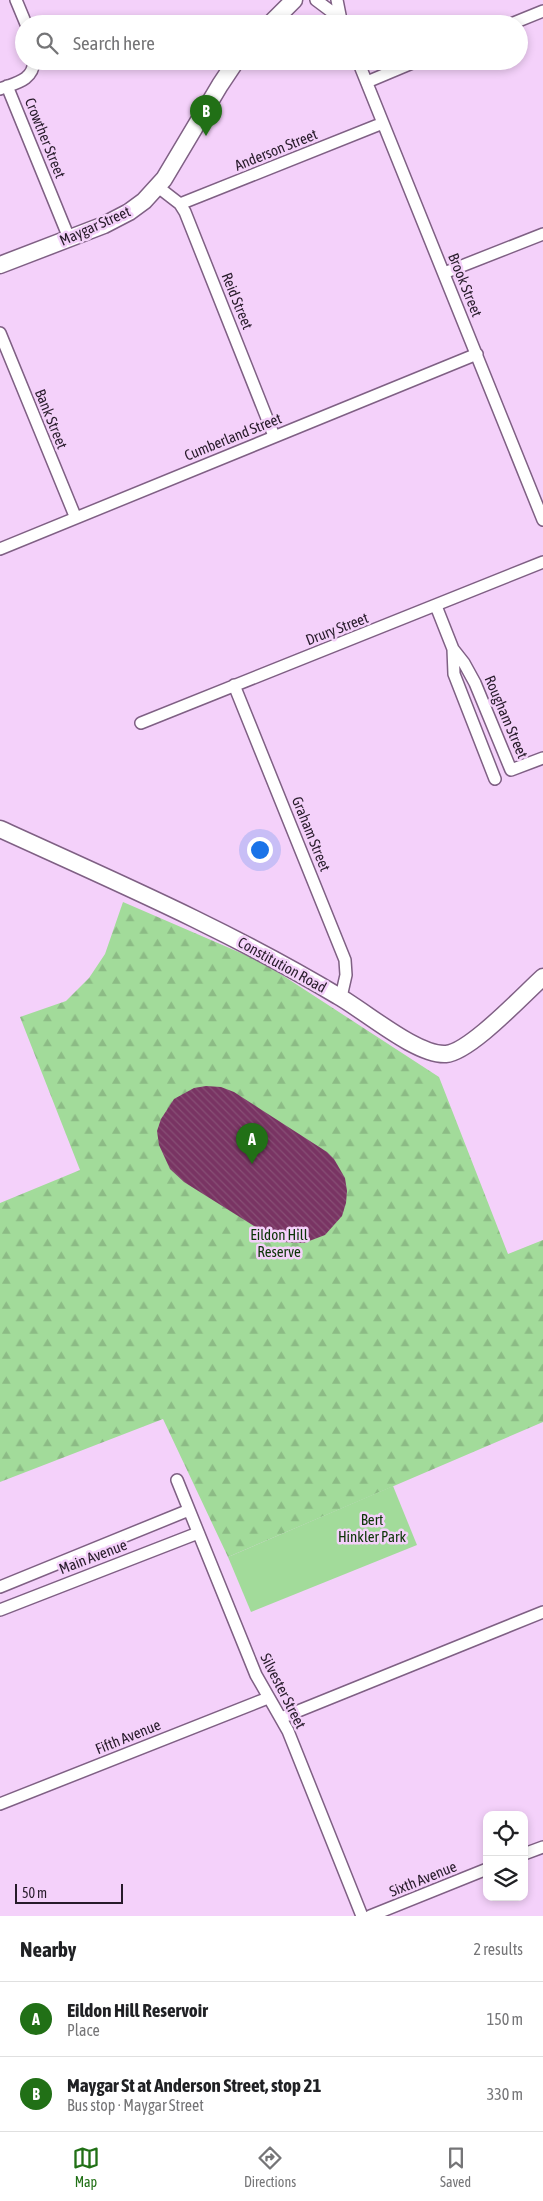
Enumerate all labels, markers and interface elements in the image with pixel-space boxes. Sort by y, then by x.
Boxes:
search box [15,15,528,70]
icon: search [33,29,61,57]
text: Search here [73,32,155,54]
street label: Crowther Street [22,95,69,180]
pin: B [190,95,222,136]
street label: Anderson Street [232,125,320,174]
street label: Maygar Street [57,202,133,249]
street label: Brook Street [445,250,486,319]
street label: Reid Street [218,270,257,332]
street label: Bank Street [32,386,71,451]
street label: Cumberland Street [182,409,284,464]
street label: Drury Street [303,609,371,648]
street label: Rougham Street [481,673,532,761]
street label: Graham Street [289,794,334,874]
your location [247,837,273,863]
street label: Constitution Road [235,933,329,996]
pin: A [236,1123,268,1164]
park label: Eildon Hill Reserve [250,1226,308,1260]
park label: Bert Hinkler Park [338,1511,406,1545]
street label: Main Avenue [56,1536,129,1577]
street label: Silvester Street [257,1650,310,1731]
street label: Fifth Avenue [93,1716,163,1757]
map controls [483,1811,528,1901]
button: locate [483,1811,528,1856]
button: layers [483,1856,528,1901]
street label: Sixth Avenue [387,1857,459,1900]
scale bar [15,1881,122,1904]
text: 50 m [22,1885,47,1901]
text: Nearby [20,1937,76,1961]
text: 2 results [473,1940,523,1958]
text: Eildon Hill Reservoir [67,1999,208,2021]
text: A [32,2010,40,2028]
text: 150 m [487,2010,523,2028]
text: Place [67,2021,100,2039]
text: Maygar St at Anderson Street, stop 21 [67,2074,321,2096]
text: B [32,2085,40,2103]
text: 330 m [487,2085,523,2103]
text: Bus stop · Maygar Street [67,2096,204,2114]
tab: Map [72,2144,100,2190]
tab: Directions [244,2144,296,2190]
tab: Saved [440,2144,471,2190]

